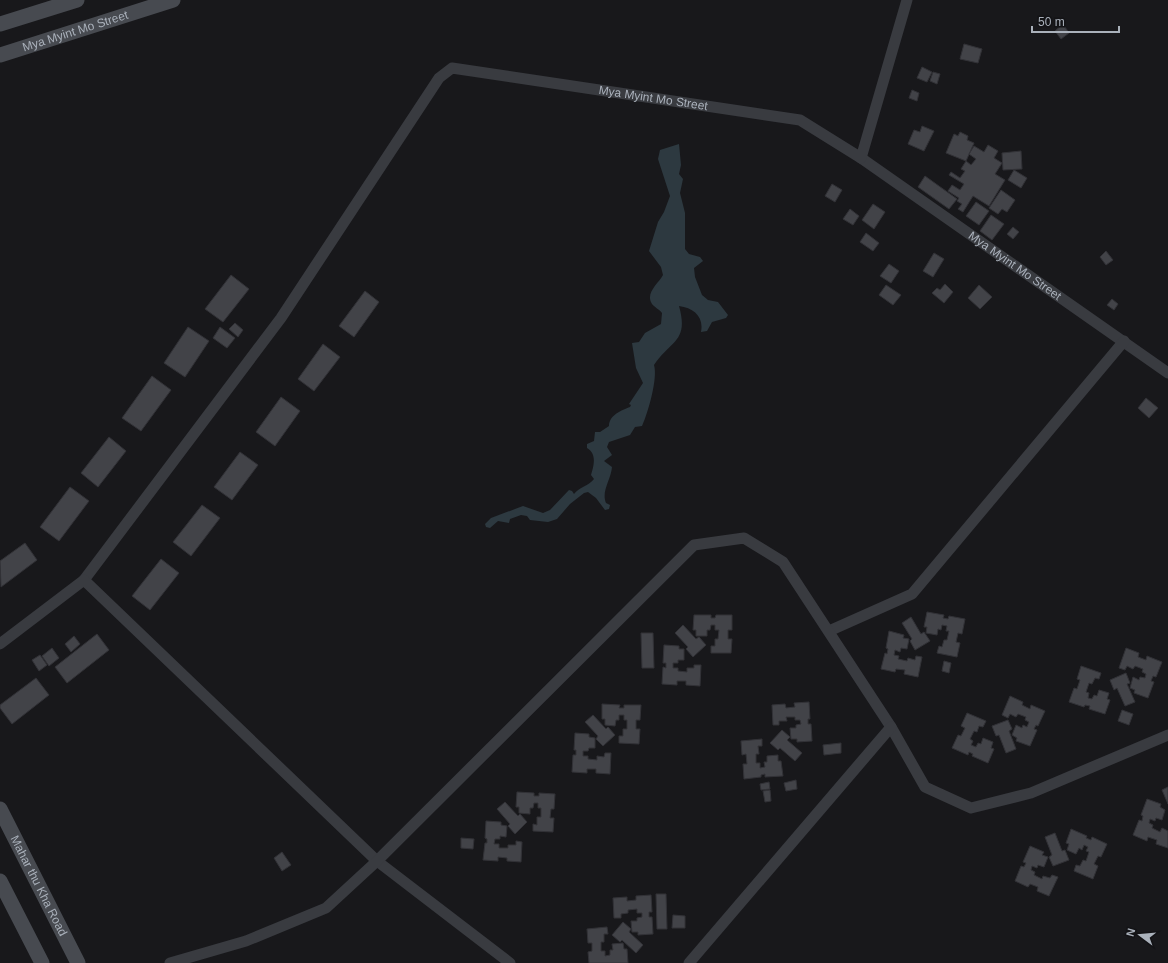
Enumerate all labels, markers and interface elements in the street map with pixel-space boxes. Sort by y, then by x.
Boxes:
street label: Mya Myint Mo Street [21,8,131,54]
scale bar [1032,8,1119,34]
text: 50 m [1038,15,1065,29]
street label: Mya Myint Mo Street [598,83,709,113]
street label: Mya Myint Mo Street [966,229,1065,304]
street label: Mahar thu Kha Road [8,833,70,938]
north arrow [1120,915,1160,955]
text: N [1124,927,1137,938]

